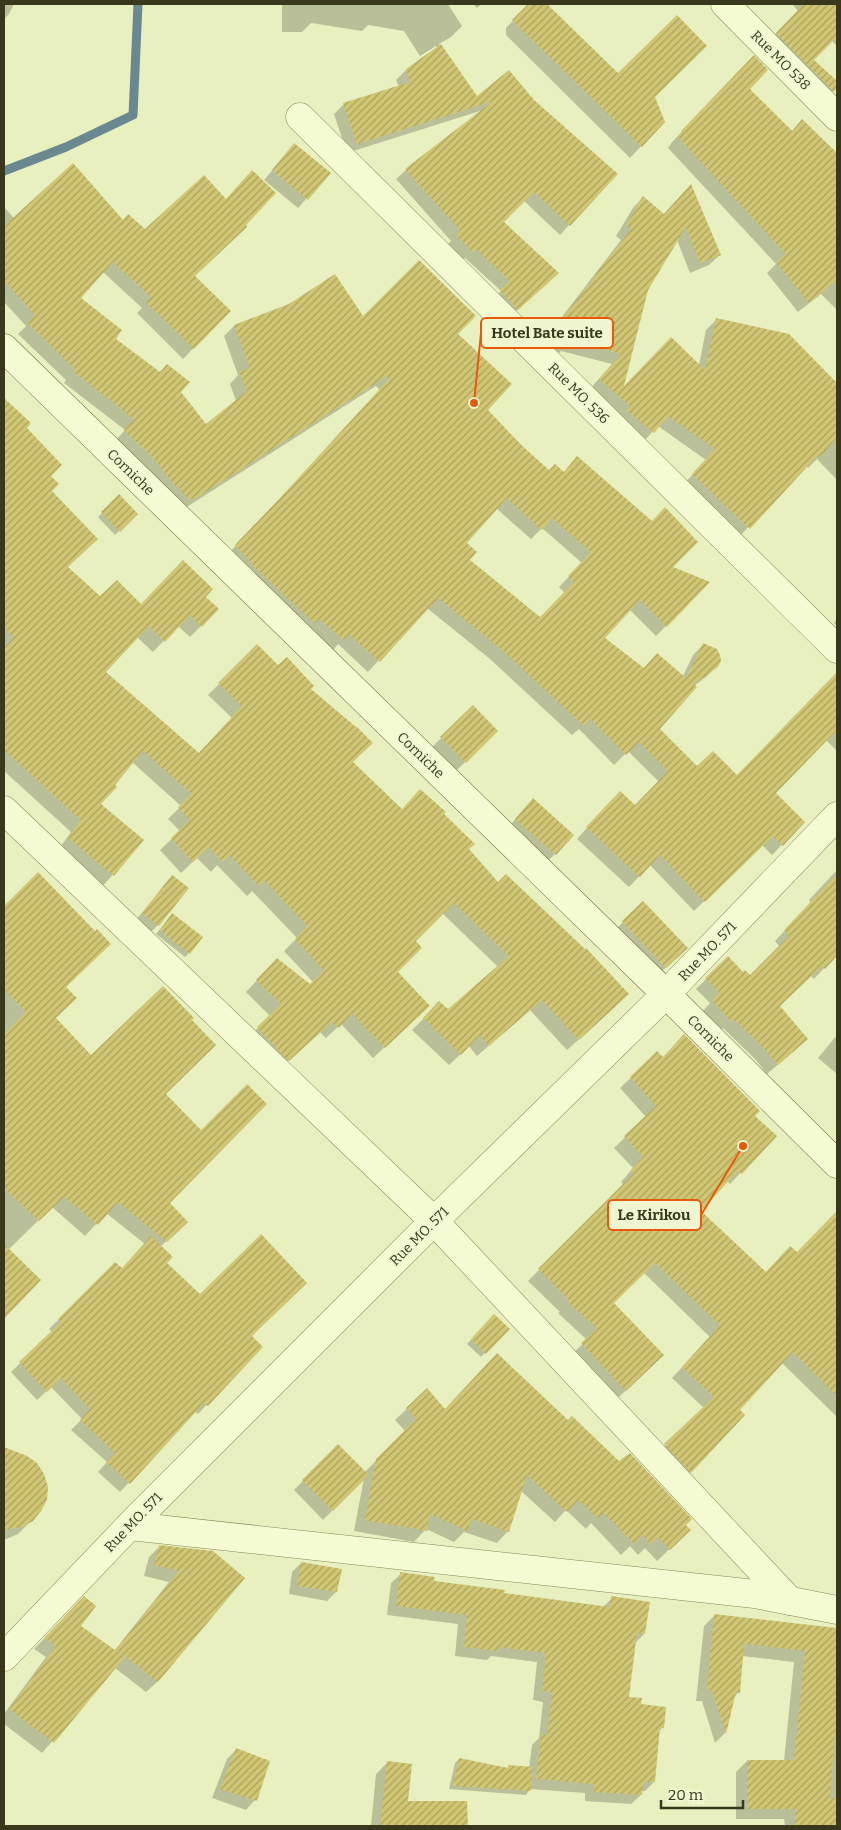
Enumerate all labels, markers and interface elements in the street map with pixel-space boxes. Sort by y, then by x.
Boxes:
street label: Rue MO 538 [747,27,814,94]
callout: Hotel Bate suite [481,318,613,348]
text: Hotel Bate suite [491,324,603,342]
street label: Rue MO. 536 [545,359,613,427]
street label: Corniche [104,446,158,499]
street label: Corniche [394,729,448,782]
street label: Rue MO. 571 [675,918,740,985]
street label: Corniche [684,1011,738,1065]
callout: Le Kirikou [608,1200,701,1230]
street label: Rue MO. 571 [386,1203,453,1269]
text: Le Kirikou [618,1206,691,1224]
street label: Rue MO. 571 [101,1489,166,1556]
scale bar [661,1778,744,1810]
text: 20 m [668,1786,704,1804]

